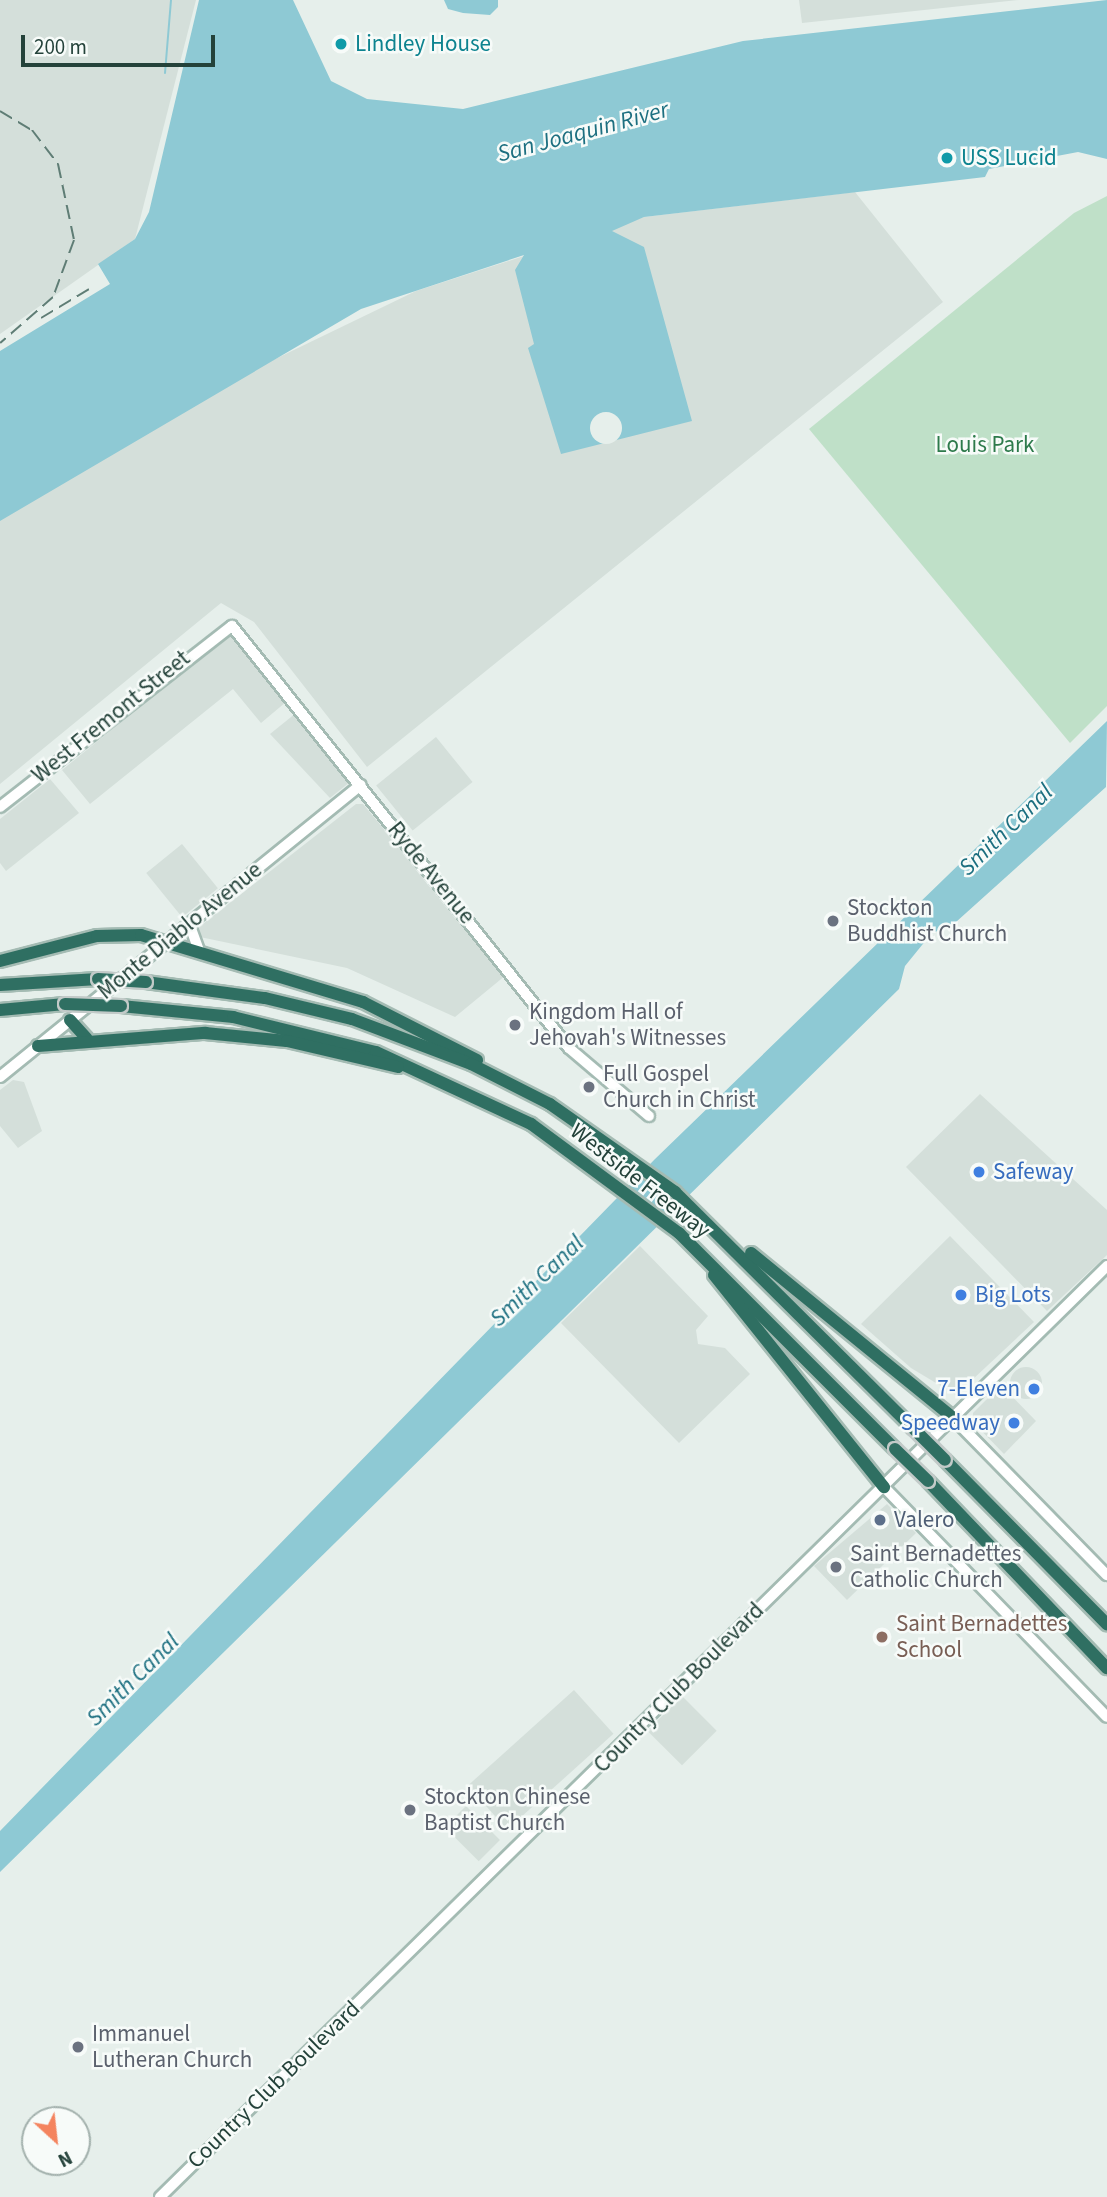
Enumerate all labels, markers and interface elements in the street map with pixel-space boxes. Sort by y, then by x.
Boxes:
scale bar [24,21,219,65]
place label: Lindley House [355,30,491,58]
text: 200 m [34,32,87,62]
marker: Lindley House [333,36,349,52]
water label: San Joaquin River [494,95,672,169]
place label: USS Lucid [961,144,1057,172]
marker: USS Lucid [939,150,955,166]
park label: Louis Park [936,431,1034,459]
street label: West Fremont Street [26,645,196,789]
water label: Smith Canal [953,778,1059,882]
street label: Ryde Avenue [381,816,481,930]
street label: Monte Diablo Avenue [92,856,268,1006]
place label: Stockton Buddhist Church [847,894,1007,948]
marker: Stockton Buddhist Church [825,913,841,929]
place label: Kingdom Hall of Jehovah's Witnesses [529,998,726,1052]
marker: Kingdom Hall of Jehovah's Witnesses [507,1017,523,1033]
place label: Full Gospel Church in Christ [603,1060,756,1114]
marker: Full Gospel Church in Christ [581,1079,597,1095]
street label: Westside Freeway [564,1118,716,1244]
place label: Safeway [993,1158,1074,1186]
marker: Safeway [971,1164,987,1180]
water label: Smith Canal [484,1229,590,1333]
place label: Big Lots [975,1281,1051,1309]
marker: Big Lots [953,1287,969,1303]
place label: 7-Eleven [937,1375,1020,1403]
marker: 7-Eleven [1026,1381,1042,1397]
place label: Speedway [901,1409,1000,1437]
marker: Speedway [1006,1415,1022,1431]
place label: Valero [894,1506,954,1534]
marker: Valero [872,1512,888,1528]
place label: Saint Bernadettes Catholic Church [850,1540,1021,1594]
marker: Saint Bernadettes Catholic Church [828,1559,844,1575]
street label: Country Club Boulevard [588,1597,770,1779]
place label: Saint Bernadettes School [896,1610,1067,1664]
water label: Smith Canal [81,1628,185,1732]
marker: Saint Bernadettes School [874,1629,890,1645]
place label: Stockton Chinese Baptist Church [424,1783,590,1837]
marker: Stockton Chinese Baptist Church [402,1802,418,1818]
street label: Country Club Boulevard [182,1995,366,2175]
place label: Immanuel Lutheran Church [92,2020,252,2074]
marker: Immanuel Lutheran Church [70,2039,86,2055]
north arrow [21,2106,91,2176]
text: N [53,2143,77,2173]

